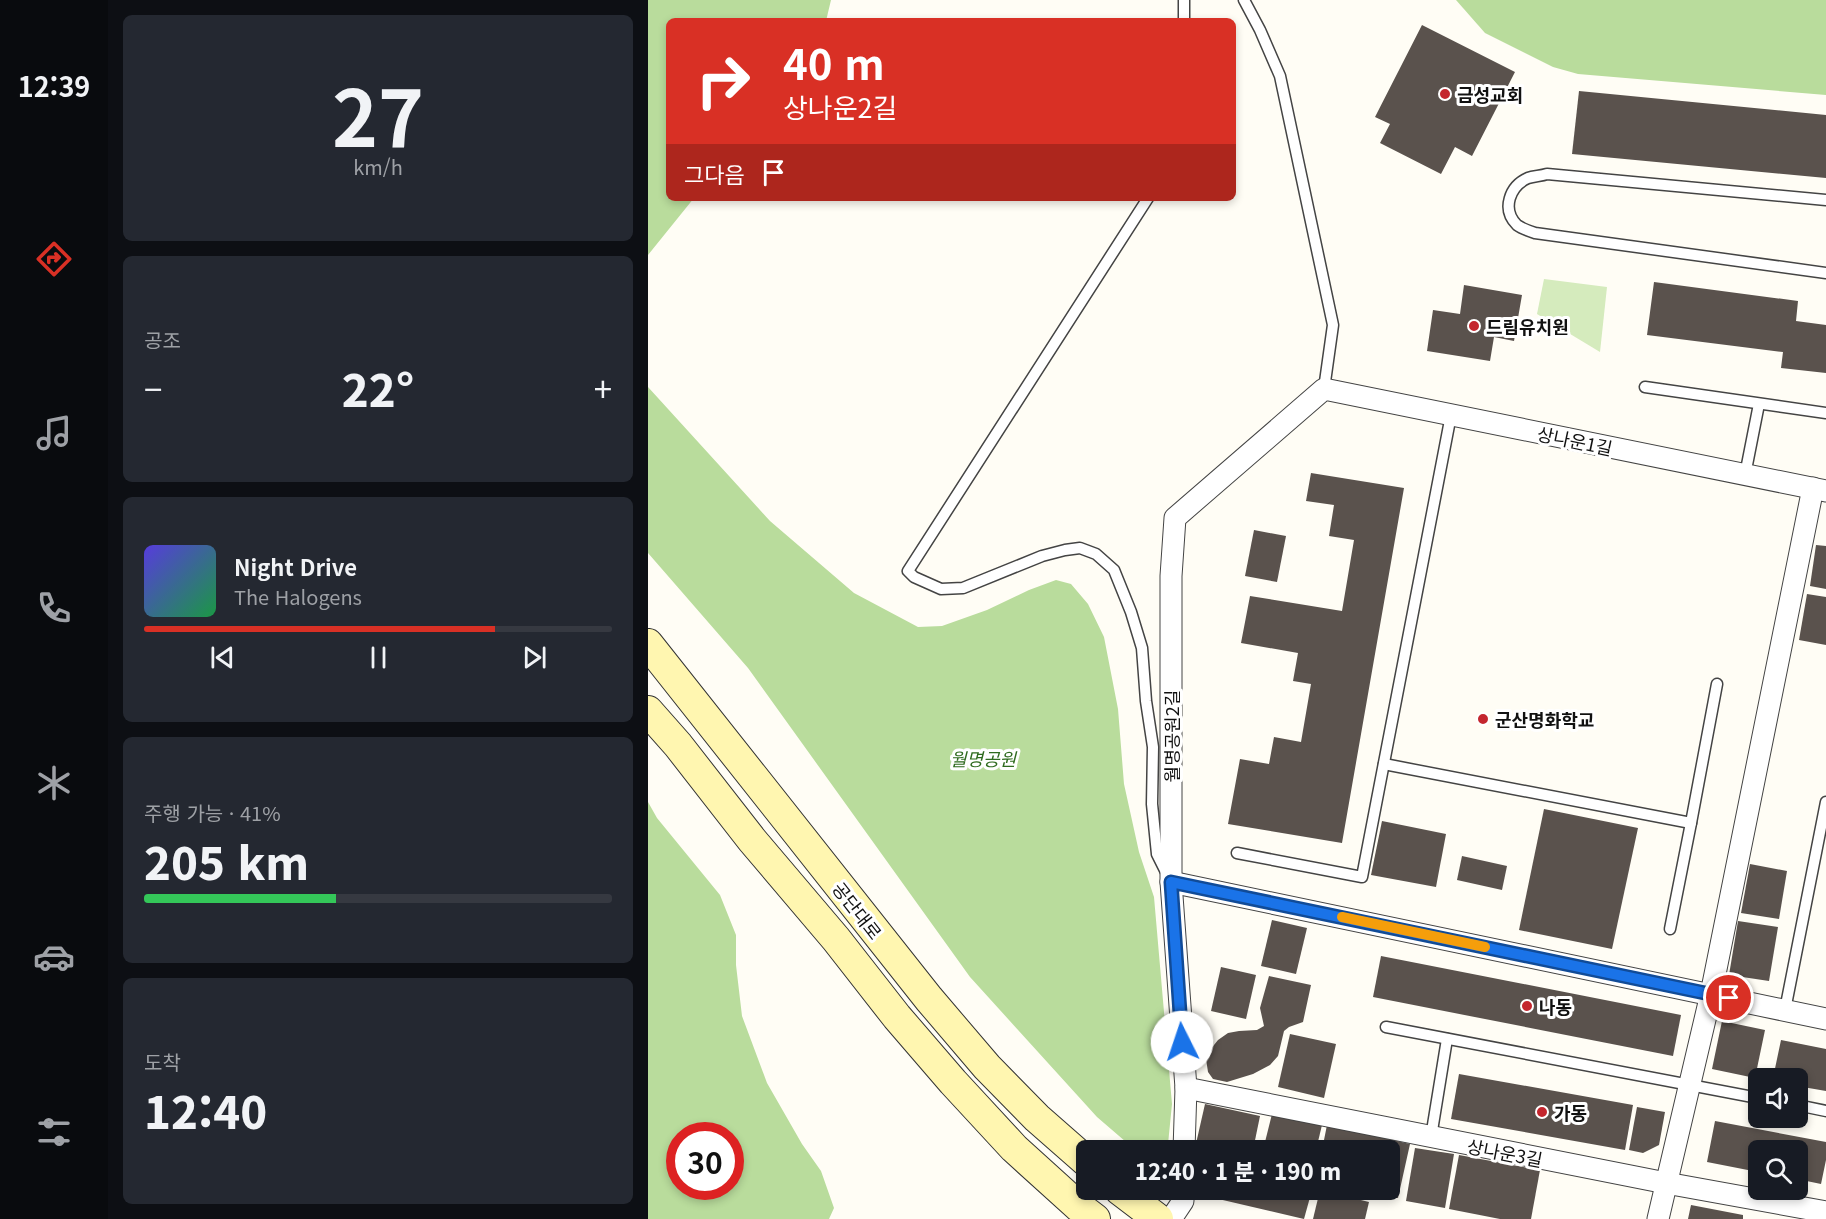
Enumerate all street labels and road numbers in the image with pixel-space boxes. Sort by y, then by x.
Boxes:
street label: 상나운1길 [1535,419,1615,461]
street label: 월명공원2길 [1158,690,1184,782]
street label: 공단대로 [827,876,889,944]
street label: 상나운3길 [1465,1132,1545,1172]

